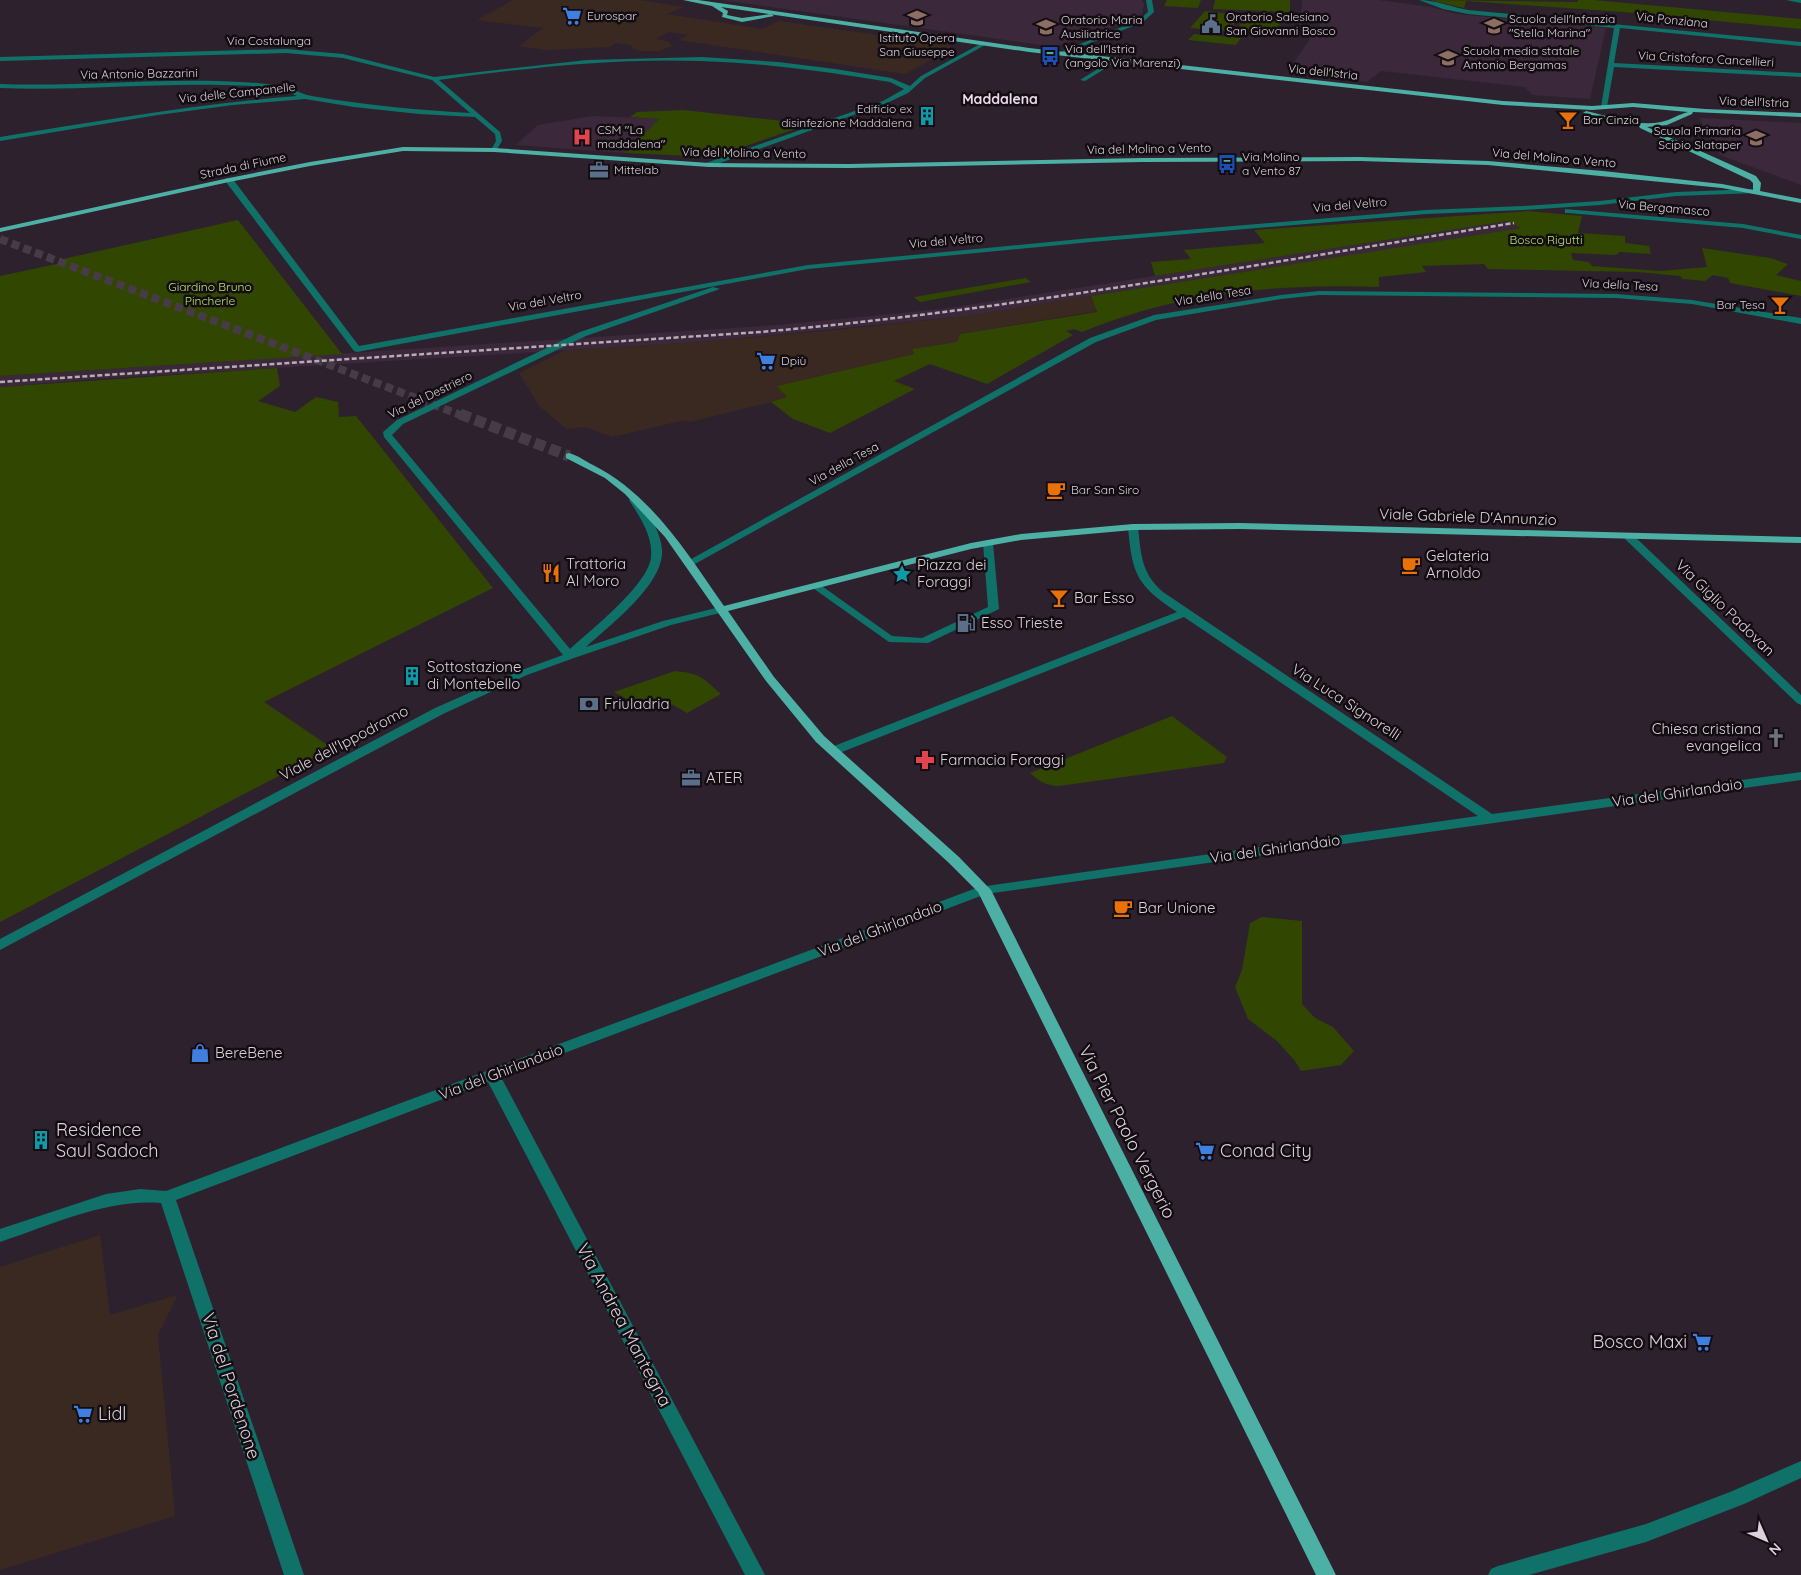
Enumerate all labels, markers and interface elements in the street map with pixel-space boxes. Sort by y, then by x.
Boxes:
supermarket icon: Eurospar [561,5,583,27]
school or university icon: Istituto Opera San Giuseppe [906,7,928,29]
place label: Eurospar [587,8,637,23]
street label: Via Ponziana [1635,8,1709,31]
place label: Oratorio Salesiano San Giovanni Bosco [1226,9,1336,38]
place label: Scuola dell'Infanzia "Stella Marina" [1509,11,1615,40]
place label: Oratorio Maria Ausiliatrice [1061,12,1143,41]
public building icon: Oratorio Salesiano San Giovanni Bosco [1200,13,1222,35]
school or university icon: Scuola dell'Infanzia "Stella Marina" [1483,15,1505,37]
school or university icon: Oratorio Maria Ausiliatrice [1035,16,1057,38]
place label: Istituto Opera San Giuseppe [879,30,955,59]
street label: Via Costalunga [227,33,311,48]
place label: Via dell'Istria (angolo Via Marenzi) [1065,41,1181,70]
place label: Scuola media statale Antonio Bergamas [1463,43,1579,72]
bus stop icon: Via dell'Istria (angolo Via Marenzi) [1039,45,1061,67]
school or university icon: Scuola media statale Antonio Bergamas [1437,47,1459,69]
street label: Via Cristoforo Cancellieri [1638,47,1774,70]
street label: Via dell'Istria [1287,60,1359,83]
street label: Via Antonio Bazzarini [80,65,198,82]
street label: Via delle Campanelle [178,79,296,106]
district label: Maddalena [962,90,1038,108]
street label: Via dell'Istria [1719,93,1789,110]
place label: Edificio ex disinfezione Maddalena [781,101,912,130]
building icon: Edificio ex disinfezione Maddalena [916,105,938,127]
bar icon: Bar Cinzia [1557,109,1579,131]
place label: Bar Cinzia [1583,112,1639,127]
place label: CSM "La maddalena" [597,122,666,151]
place label: Scuola Primaria Scipio Slataper [1654,123,1741,152]
hospital icon: CSM "La maddalena" [571,126,593,148]
school or university icon: Scuola Primaria Scipio Slataper [1745,127,1767,149]
street label: Via del Molino a Vento [1087,140,1211,157]
street label: Via del Molino a Vento [682,144,806,161]
street label: Via del Molino a Vento [1491,145,1617,170]
street label: Strada di Fiume [199,149,287,182]
place label: Via Molino a Vento 87 [1242,149,1301,178]
bus stop icon: Via Molino a Vento 87 [1216,153,1238,175]
office icon: Mittelab [588,159,610,181]
place label: Mittelab [614,162,659,177]
street label: Via del Veltro [1312,194,1388,215]
street label: Via Bergamasco [1618,196,1711,219]
street label: Via del Veltro [908,230,984,251]
park label: Bosco Rigutti [1510,232,1582,247]
street label: Via della Tesa [1581,275,1659,294]
park label: Giardino Bruno Pincherle [168,279,252,308]
street label: Via della Tesa [1174,282,1252,309]
street label: Via del Veltro [507,287,583,314]
bar icon: Bar Tesa [1769,294,1791,316]
place label: Bar Tesa [1716,297,1765,312]
supermarket icon: Dpiù [755,350,777,372]
place label: Dpiù [781,353,806,368]
street label: Via del Destriero [385,368,474,421]
street label: Via della Tesa [807,438,881,489]
cafe icon: Bar San Siro [1045,479,1067,501]
place label: Bar San Siro [1071,482,1139,497]
street label: Viale Gabriele D'Annunzio [1379,504,1557,529]
place label: Gelateria Arnoldo [1426,546,1489,582]
place label: Trattoria Al Moro [566,554,626,590]
cafe icon: Gelateria Arnoldo [1400,554,1422,576]
place label: Piazza dei Foraggi [917,555,987,591]
street label: Via Giglio Padovan [1672,555,1779,660]
restaurant icon: Trattoria Al Moro [540,562,562,584]
place icon: Piazza dei Foraggi [891,563,913,585]
bar icon: Bar Esso [1048,587,1070,609]
place label: Bar Esso [1074,588,1134,607]
fuel station icon: Esso Trieste [955,612,977,634]
place label: Esso Trieste [981,613,1063,632]
place label: Sottostazione di Montebello [427,657,521,693]
street label: Via Luca Signorelli [1288,659,1405,744]
building icon: Sottostazione di Montebello [401,665,423,687]
bank icon: Friuladria [578,693,600,715]
place label: Friuladria [604,694,670,713]
street label: Viale dell'Ippodromo [276,701,411,784]
place label: Chiesa cristiana evangelica [1652,719,1761,755]
church icon: Chiesa cristiana evangelica [1765,727,1787,749]
pharmacy icon: Farmacia Foraggi [914,749,936,771]
place label: Farmacia Foraggi [940,750,1064,769]
office icon: ATER [680,767,702,789]
place label: ATER [706,768,743,787]
street label: Via del Ghirlandaio [1611,774,1743,811]
street label: Via del Ghirlandaio [1209,830,1341,867]
street label: Via del Ghirlandaio [815,896,944,961]
cafe icon: Bar Unione [1112,897,1134,919]
place label: Bar Unione [1138,898,1216,917]
street label: Via del Ghirlandaio [436,1039,565,1104]
street label: Via Pier Paolo Vergerio [1074,1041,1181,1222]
shop icon: BereBene [189,1042,211,1064]
place label: BereBene [215,1043,283,1062]
place label: Residence Saul Sadoch [56,1118,159,1162]
building icon: Residence Saul Sadoch [30,1129,52,1151]
place label: Conad City [1220,1139,1312,1162]
supermarket icon: Conad City [1194,1140,1216,1162]
street label: Via Andrea Mantegna [572,1239,677,1411]
street label: Via del Pordenone [197,1310,266,1462]
place label: Bosco Maxi [1593,1330,1687,1353]
supermarket icon: Bosco Maxi [1691,1331,1713,1353]
place label: Lidl [98,1402,126,1425]
supermarket icon: Lidl [72,1403,94,1425]
north arrow [1741,1515,1791,1565]
text: N [1765,1539,1785,1559]

